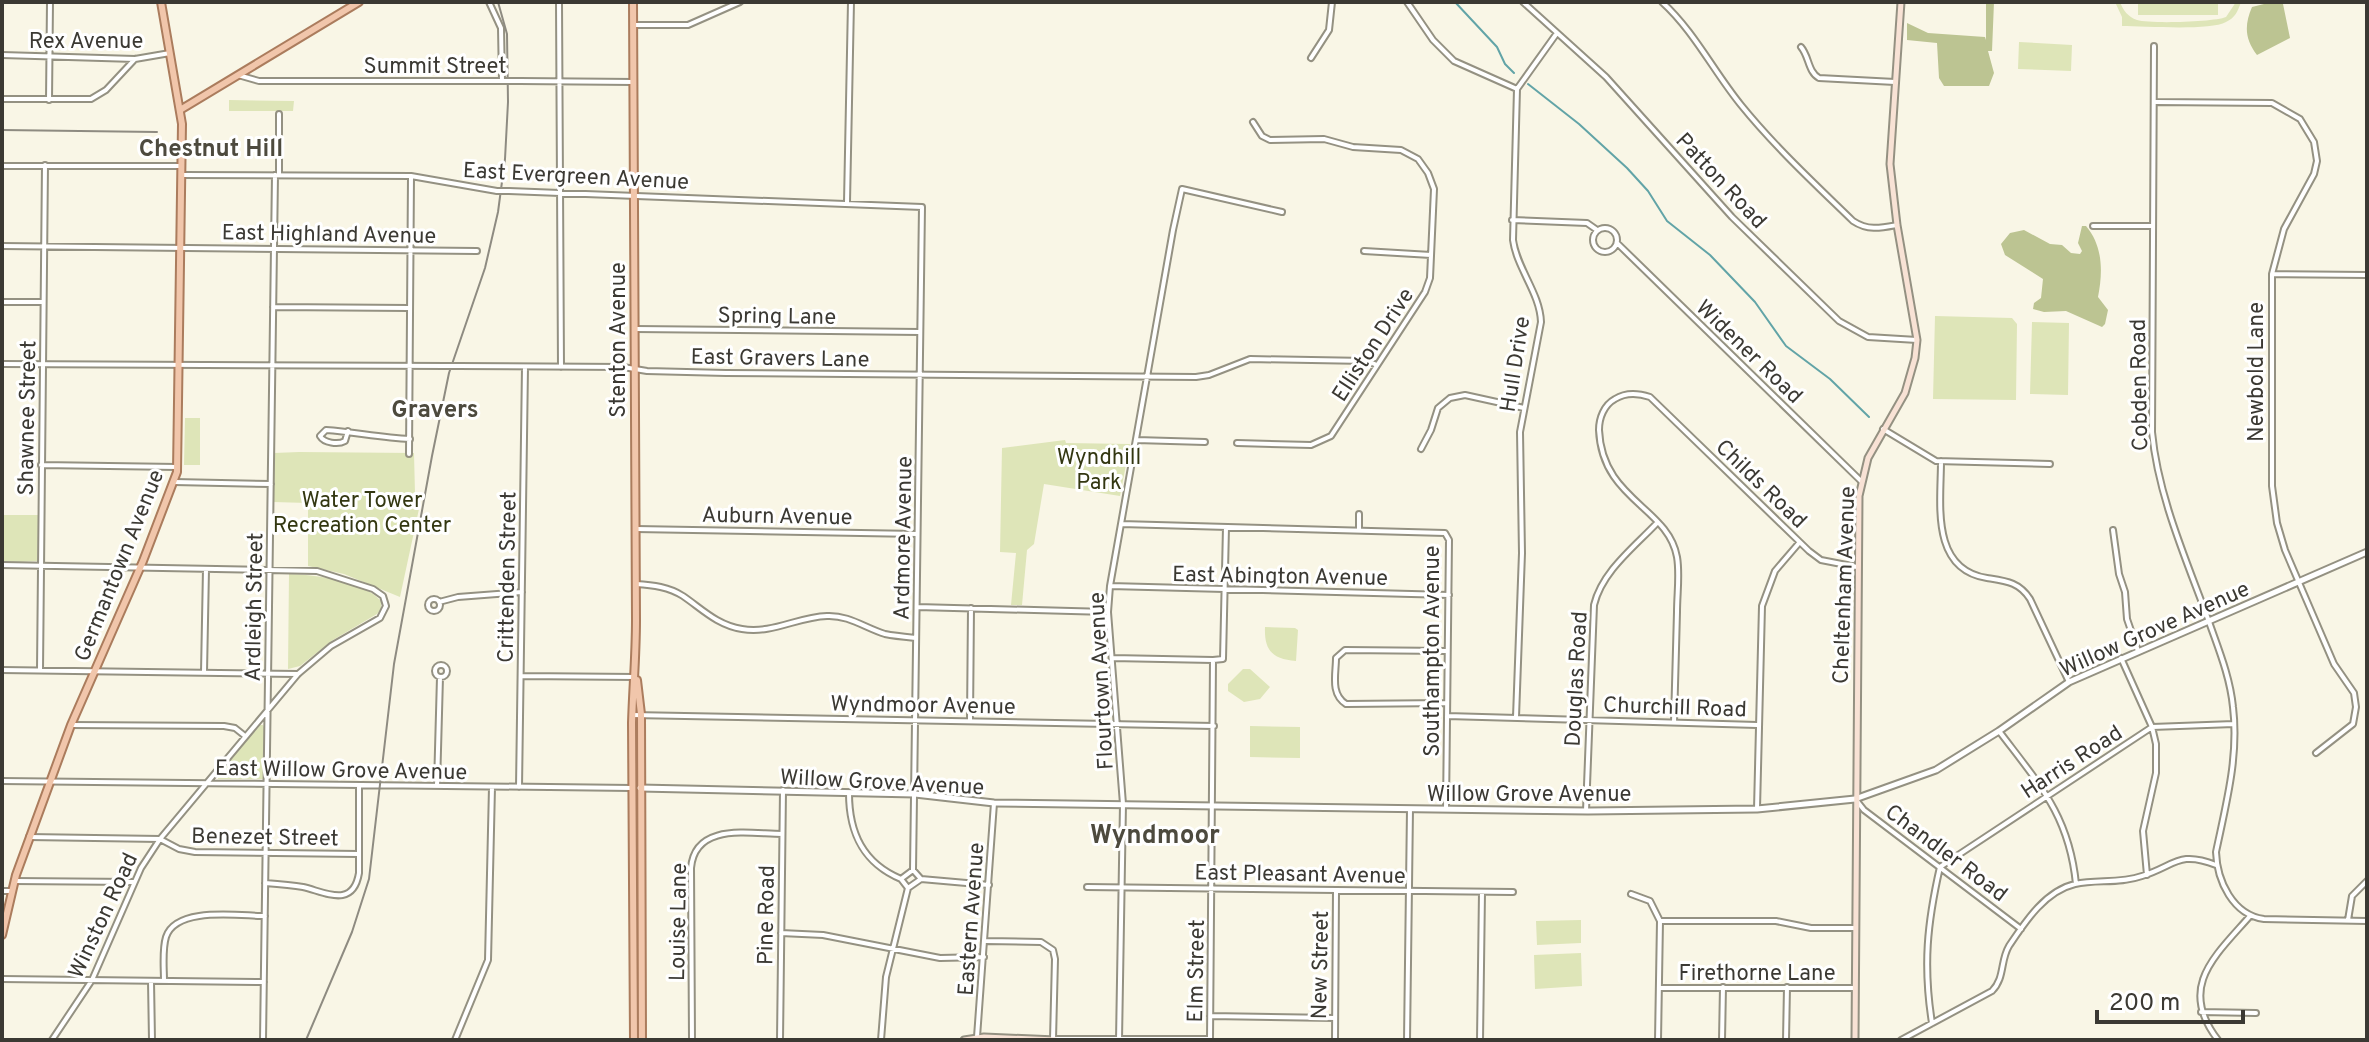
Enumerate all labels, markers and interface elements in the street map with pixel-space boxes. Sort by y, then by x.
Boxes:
street label: Rex Avenue [29,29,143,56]
street label: Summit Street [364,54,506,81]
street label: Patton Road [1669,128,1771,235]
district label: Chestnut Hill [139,135,283,165]
street label: East Evergreen Avenue [462,158,690,197]
street label: East Highland Avenue [221,220,436,251]
street label: Stenton Avenue [606,262,633,418]
street label: Elliston Drive [1327,283,1421,407]
street label: Widener Road [1689,295,1807,410]
street label: Newbold Lane [2244,302,2271,442]
street label: Spring Lane [717,303,836,332]
street label: Hull Drive [1496,315,1537,414]
street label: Cobden Road [2126,319,2155,451]
street label: Shawnee Street [14,340,43,496]
street label: East Gravers Lane [690,344,870,375]
district label: Gravers [391,396,479,426]
street label: Childs Road [1709,435,1812,535]
park label: Wyndhill Park [1057,445,1141,497]
street label: Ardmore Avenue [890,456,919,620]
street label: Germantown Avenue [70,466,171,666]
street label: Cheltenham Avenue [1829,486,1862,684]
park label: Water Tower Recreation Center [273,488,452,540]
street label: Crittenden Street [494,491,523,663]
street label: Auburn Avenue [701,503,853,532]
street label: Ardleigh Street [241,532,270,682]
street label: Southampton Avenue [1420,545,1447,757]
street label: East Abington Avenue [1172,562,1388,593]
street label: Willow Grove Avenue [2056,576,2254,684]
street label: Flourtown Avenue [1084,591,1121,770]
street label: Douglas Road [1560,611,1595,747]
street label: Wyndmoor Avenue [830,691,1016,722]
street label: Churchill Road [1603,692,1747,724]
street label: Harris Road [2017,720,2128,806]
street label: East Willow Grove Avenue [214,756,467,787]
street label: Willow Grove Avenue [779,765,985,802]
street label: Willow Grove Avenue [1427,782,1631,809]
street label: Chandler Road [1879,799,2012,909]
district label: Wyndmoor [1090,820,1220,853]
street label: Benezet Street [191,824,339,853]
street label: Eastern Avenue [954,842,991,997]
street label: Winston Road [63,849,145,983]
street label: East Pleasant Avenue [1194,860,1406,891]
street label: Louise Lane [665,863,694,981]
street label: Pine Road [753,865,782,965]
street label: New Street [1307,910,1336,1020]
street label: Elm Street [1183,919,1212,1023]
street label: Firethorne Lane [1678,961,1836,988]
scale bar [2097,974,2243,1024]
text: 200 m [2109,989,2180,1019]

